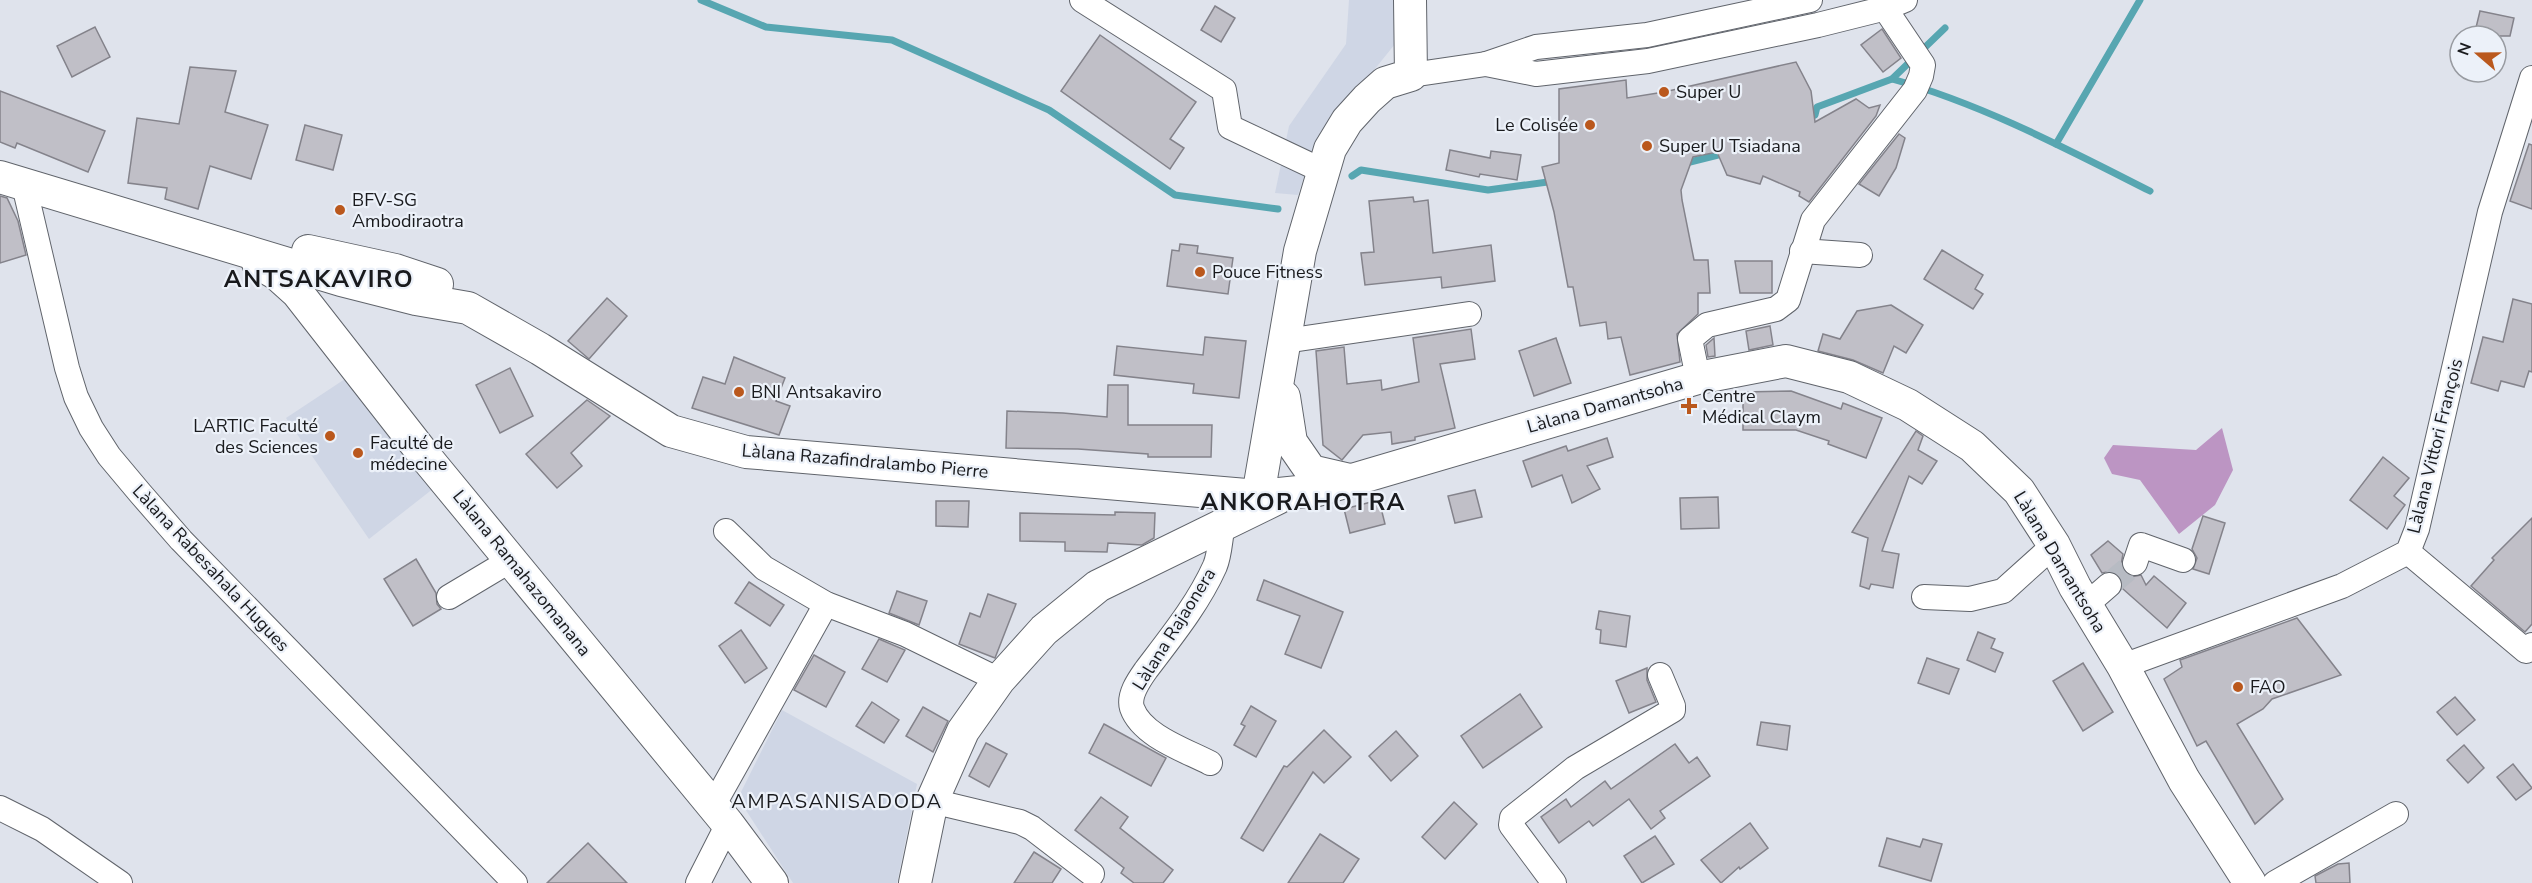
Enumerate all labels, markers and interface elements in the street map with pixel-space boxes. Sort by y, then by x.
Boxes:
north arrow [2448,24,2508,84]
text: N [2452,40,2477,59]
place label: Super U [1676,80,1741,104]
marker: Super U [1657,85,1671,99]
place label: Le Colisée [1495,113,1578,137]
marker: Le Colisée [1583,118,1597,132]
place label: Super U Tsiadana [1659,134,1801,158]
marker: Super U Tsiadana [1640,139,1654,153]
place label: BFV-SG Ambodiraotra [352,188,464,233]
marker: BFV-SG Ambodiraotra [333,203,347,217]
place label: Pouce Fitness [1212,260,1323,284]
district label: ANTSAKAVIRO [224,263,414,295]
marker: Pouce Fitness [1193,265,1207,279]
street label: Làlana Vittori François [2402,356,2468,536]
street label: Làlana Damantsoha [1524,371,1686,439]
place label: BNI Antsakaviro [751,380,882,404]
place label: Centre Médical Claym [1702,384,1821,429]
marker: BNI Antsakaviro [732,385,746,399]
marker: Centre Médical Claym [1680,397,1698,415]
place label: LARTIC Faculté des Sciences [193,414,318,459]
marker: LARTIC Faculté des Sciences [323,429,337,443]
place label: Faculté de médecine [370,431,453,476]
street label: Làlana Razafindralambo Pierre [741,438,989,484]
marker: Faculté de médecine [351,446,365,460]
street label: Làlana Rabesahala Hugues [127,479,295,657]
street label: Làlana Ramahazomanana [447,485,597,661]
district label: ANKORAHOTRA [1200,486,1406,518]
street label: Làlana Damantsoha [2008,487,2112,637]
street label: Làlana Rajaonera [1127,563,1221,695]
place label: FAO [2250,675,2286,699]
marker: FAO [2231,680,2245,694]
district label: AMPASANISADODA [731,788,943,815]

